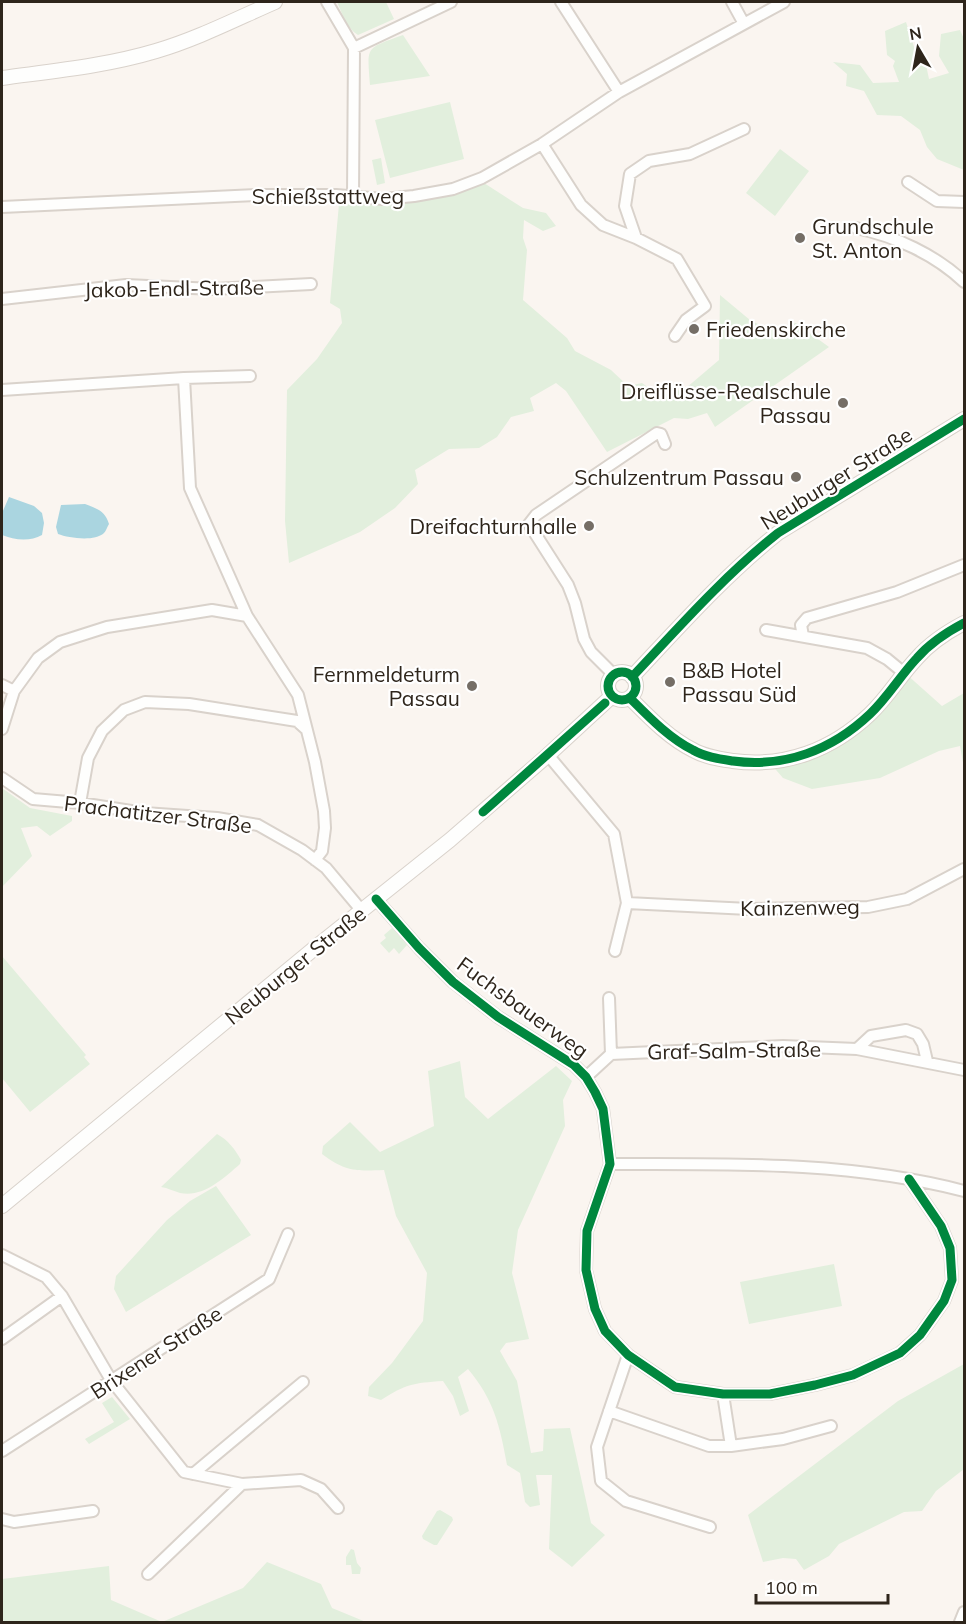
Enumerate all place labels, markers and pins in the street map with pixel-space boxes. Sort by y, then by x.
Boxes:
place label: Grundschule St. Anton [812,213,934,263]
marker: Grundschule St. Anton [793,231,807,245]
place label: Friedenskirche [706,316,846,342]
marker: Friedenskirche [687,322,701,336]
place label: Dreiflüsse-Realschule Passau [621,378,831,428]
marker: Dreiflüsse-Realschule Passau [836,396,850,410]
place label: Schulzentrum Passau [574,464,784,490]
marker: Schulzentrum Passau [789,470,803,484]
place label: Dreifachturnhalle [409,513,577,539]
marker: Dreifachturnhalle [582,519,596,533]
place label: B&B Hotel Passau Süd [682,657,797,707]
place label: Fernmeldeturm Passau [313,661,460,711]
marker: B&B Hotel Passau Süd [663,675,677,689]
marker: Fernmeldeturm Passau [465,679,479,693]

